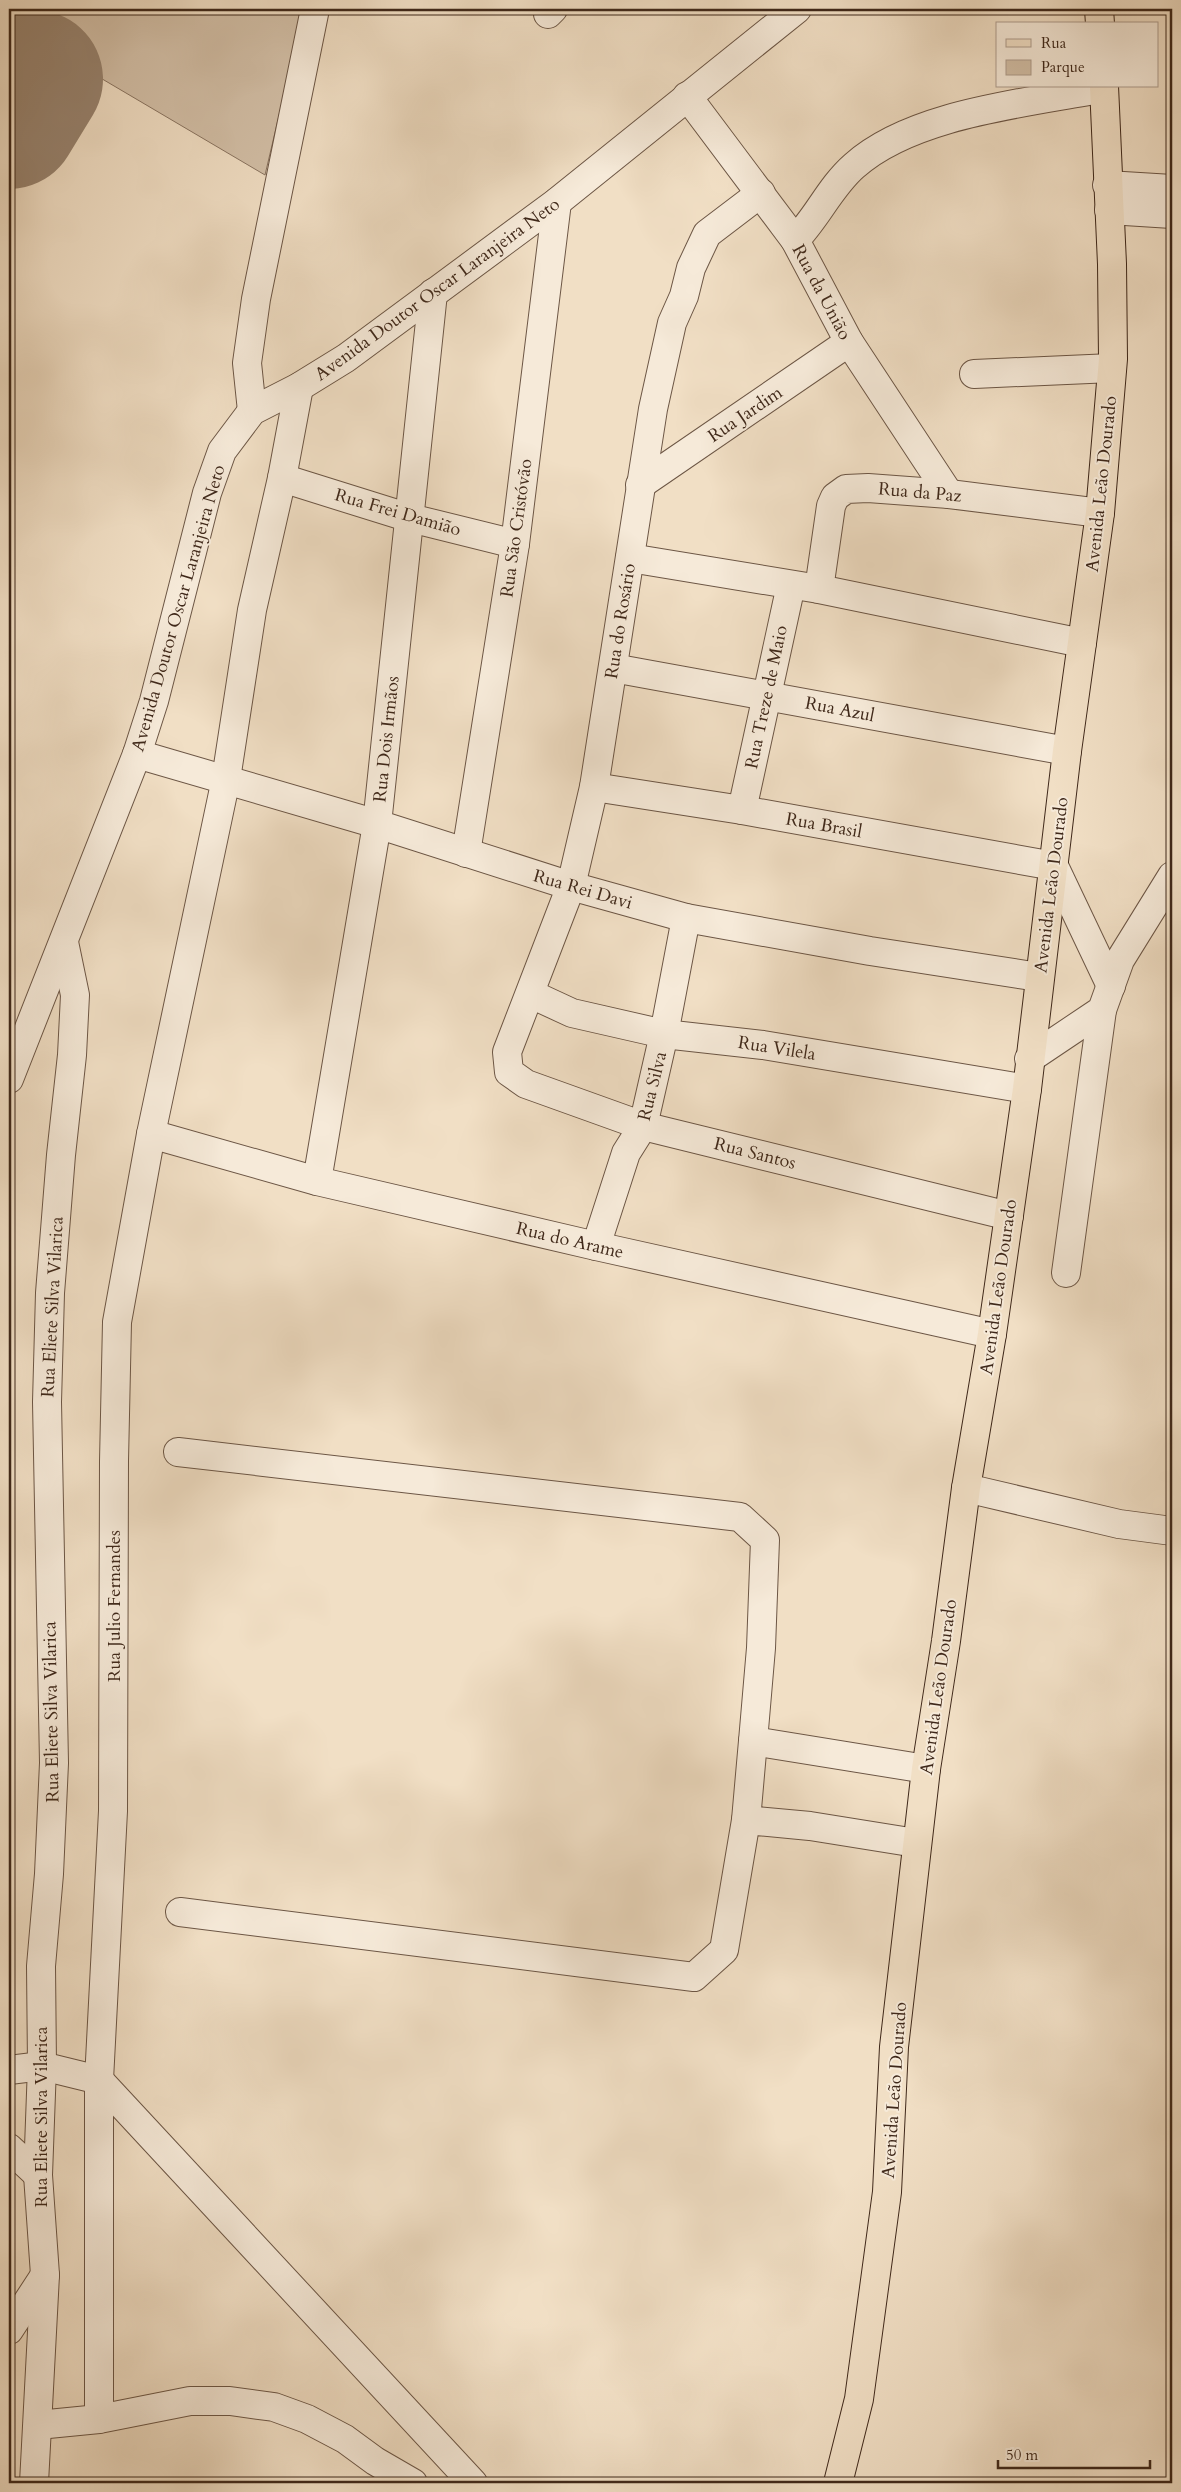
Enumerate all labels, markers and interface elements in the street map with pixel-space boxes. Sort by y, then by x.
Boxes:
legend [996,22,1158,88]
text: Rua [1041,33,1067,53]
text: Parque [1041,57,1085,77]
street label: Avenida Doutor Oscar Laranjeira Neto [310,192,565,387]
street label: Rua da União [786,240,857,345]
street label: Rua Jardim [703,380,788,449]
street label: Avenida Leão Dourado [1080,395,1123,573]
street label: Rua São Cristóvão [494,457,539,599]
street label: Avenida Doutor Oscar Laranjeira Neto [125,462,232,754]
street label: Rua da Paz [877,476,963,509]
street label: Rua Frei Damião [332,483,464,543]
street label: Rua do Rosário [599,561,642,681]
street label: Rua Treze de Maio [739,623,794,771]
street label: Rua Dois Irmãos [367,675,406,803]
street label: Rua Azul [803,691,877,729]
street label: Avenida Leão Dourado [1028,795,1075,974]
street label: Rua Brasil [784,806,865,845]
street label: Rua Rei Davi [530,863,635,916]
street label: Rua Vilela [736,1030,818,1067]
street label: Rua Silva [632,1049,673,1123]
street label: Rua Santos [711,1131,798,1176]
street label: Avenida Leão Dourado [974,1197,1023,1376]
street label: Rua Eliete Silva Vilarica [35,1216,70,1398]
street label: Rua do Arame [514,1216,626,1265]
street label: Rua Julio Fernandes [102,1530,127,1682]
street label: Avenida Leão Dourado [914,1597,963,1776]
street label: Rua Eliete Silva Vilarica [37,1621,66,1803]
street label: Avenida Leão Dourado [876,2001,913,2179]
street label: Rua Eliete Silva Vilarica [29,2026,54,2208]
scale bar [998,2437,1151,2469]
text: 50 m [1006,2445,1038,2465]

